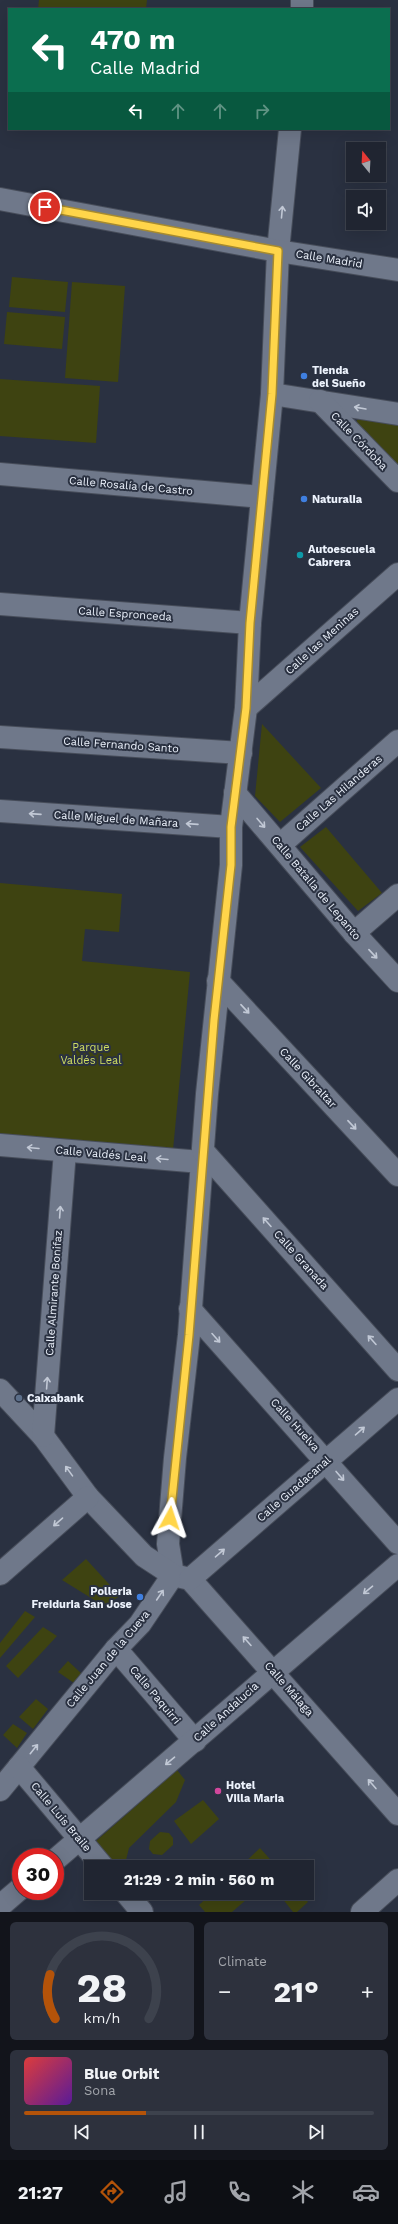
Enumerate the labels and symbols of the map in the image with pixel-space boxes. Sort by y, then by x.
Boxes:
north arrow [346,142,386,182]
pin [28,190,62,224]
one-way arrow [278,206,286,219]
street label: Calle Madrid [295,247,363,271]
place label: Tienda del Sueño [312,364,366,390]
marker: Tienda del Sueño [299,371,309,381]
one-way arrow [353,403,366,411]
street label: Calle Córdoba [328,409,390,473]
street label: Calle Rosalía de Castro [68,474,194,498]
place label: Naturalia [312,493,363,506]
marker: Naturalia [299,494,309,504]
place label: Autoescuela Cabrera [308,543,376,569]
marker: Autoescuela Cabrera [295,550,305,560]
street label: Calle Espronceda [78,604,172,624]
street label: Calle las Meninas [283,605,361,677]
street label: Calle Fernando Santo [63,734,179,756]
street label: Calle Las Hilanderas [293,752,385,834]
street label: Calle Miguel de Mañara [53,808,179,830]
one-way arrow [29,810,42,817]
one-way arrow [257,817,266,828]
one-way arrow [186,821,199,828]
street label: Calle Batalla de Lepanto [269,833,363,943]
one-way arrow [368,948,377,959]
one-way arrow [240,1004,249,1014]
park label: Parque Valdés Leal [60,1041,122,1067]
street label: Calle Gibraltar [277,1045,340,1111]
one-way arrow [347,1120,357,1130]
one-way arrow [27,1144,40,1152]
street label: Calle Valdés Leal [55,1144,148,1165]
one-way arrow [156,1155,169,1162]
one-way arrow [57,1206,64,1219]
one-way arrow [263,1218,272,1228]
street label: Calle Granada [271,1228,331,1292]
street label: Calle Almirante Bonifaz [43,1230,65,1356]
one-way arrow [211,1333,221,1343]
one-way arrow [368,1336,377,1346]
one-way arrow [44,1377,51,1390]
place label: Caixabank [27,1392,84,1405]
marker: Caixabank [14,1393,24,1403]
street label: Calle Huelva [268,1396,322,1454]
one-way arrow [355,1427,366,1436]
street label: Calle Guadacanal [254,1453,334,1525]
one-way arrow [65,1466,73,1477]
one-way arrow [336,1471,345,1482]
position arrow [149,1497,191,1539]
one-way arrow [53,1518,64,1527]
one-way arrow [215,1548,225,1558]
place label: Polleria Freiduria San Jose [31,1585,133,1611]
one-way arrow [363,1585,374,1594]
one-way arrow [156,1589,164,1600]
marker: Polleria Freiduria San Jose [135,1592,145,1602]
street label: Calle Juan de la Cueva [64,1608,152,1710]
one-way arrow [243,1637,252,1647]
street label: Calle Málaga [262,1659,316,1719]
street label: Calle Paquirri [127,1663,183,1727]
street label: Calle Andalucía [191,1679,261,1745]
one-way arrow [29,1744,38,1755]
one-way arrow [165,1757,176,1766]
place label: Hotel Villa Maria [226,1779,285,1805]
one-way arrow [368,1779,377,1790]
street label: Calle Luis Braile [28,1780,94,1854]
marker: Hotel Villa Maria [213,1786,223,1796]
speed limit sign: 30 [12,1848,64,1900]

